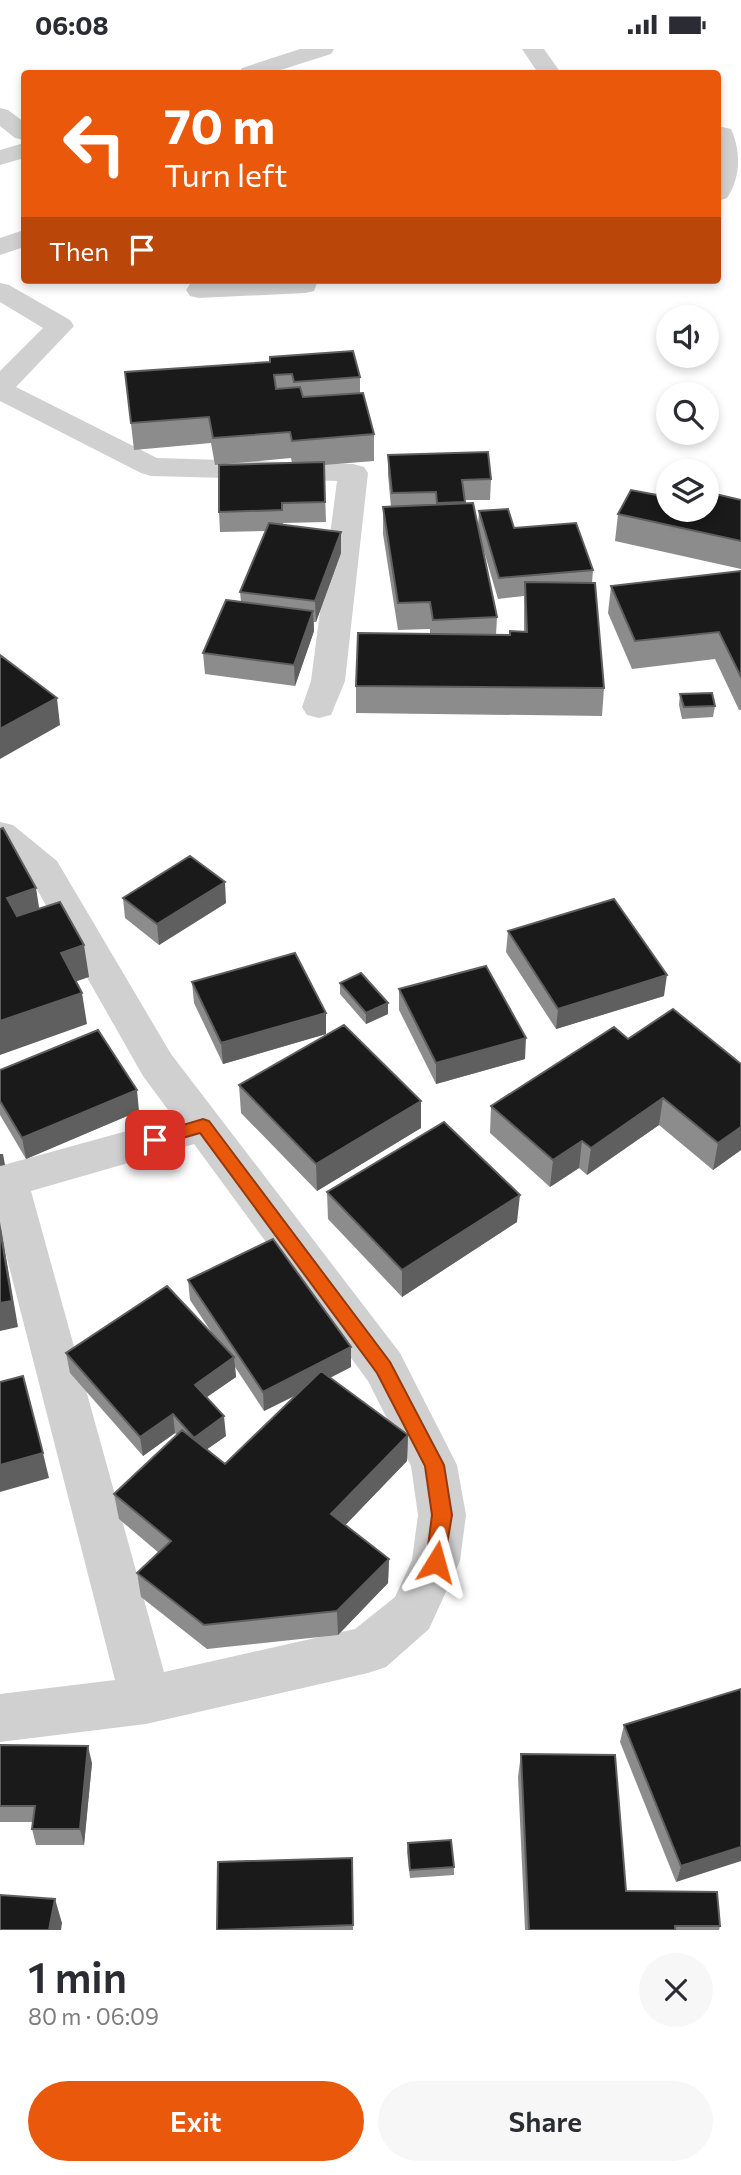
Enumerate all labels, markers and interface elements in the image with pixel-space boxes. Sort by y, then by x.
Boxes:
text: 06:08 [35,9,109,40]
text: 70 m [164,94,275,154]
icon: left [49,98,140,189]
text: Turn left [164,154,288,194]
icon: arrive [123,231,161,269]
text: Then [49,235,109,266]
map controls [656,305,719,522]
button: sound [656,305,719,368]
button: search [656,382,719,445]
button: layers [656,459,719,522]
pin [125,1110,185,1170]
icon: arrive [136,1121,174,1159]
position arrow [399,1525,473,1599]
text: 1 min [28,1950,127,2002]
button: close [639,1953,713,2027]
text: 80 m · 06:09 [28,2002,159,2030]
button: Exit [28,2081,364,2161]
button: Share [378,2081,713,2161]

